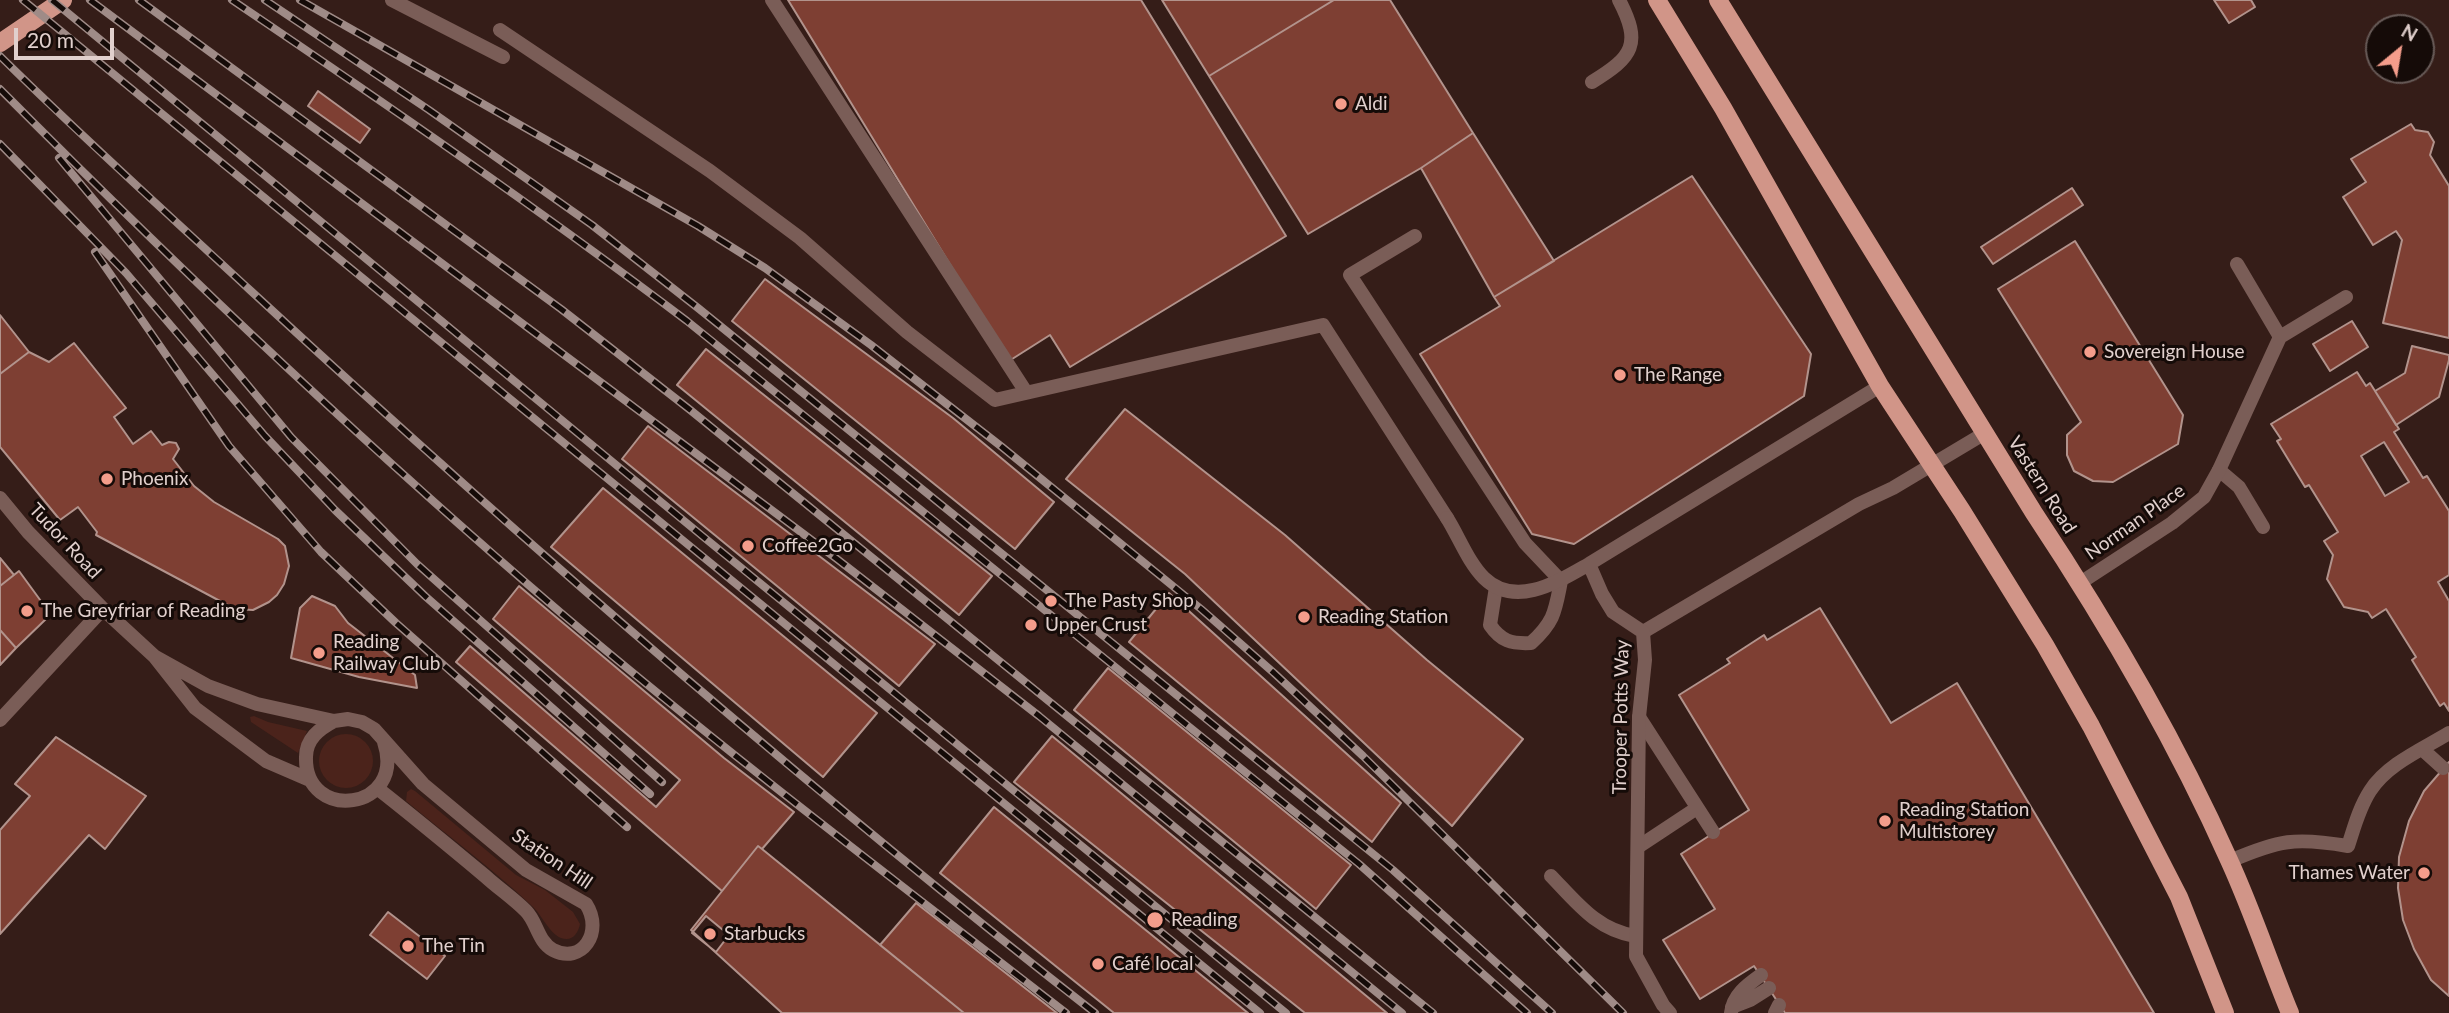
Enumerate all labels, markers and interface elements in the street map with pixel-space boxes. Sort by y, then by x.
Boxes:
scale bar [18,14,117,58]
north arrow [2365,14,2435,84]
text: N [2398,18,2422,46]
text: 20 m [27,27,74,52]
place label: Aldi [1355,93,1388,115]
marker: Aldi [1333,96,1349,112]
place label: Sovereign House [2104,341,2245,363]
marker: Sovereign House [2082,344,2098,360]
place label: The Range [1634,364,1722,386]
marker: The Range [1612,367,1628,383]
street label: Vastern Road [2003,432,2081,538]
place label: Phoenix [121,468,188,490]
marker: Phoenix [99,471,115,487]
street label: Norman Place [2081,479,2189,565]
street label: Tudor Road [24,498,106,584]
place label: Coffee2Go [762,535,853,557]
marker: Coffee2Go [740,538,756,554]
place label: The Pasty Shop [1065,590,1194,612]
marker: The Pasty Shop [1043,593,1059,609]
place label: The Greyfriar of Reading [41,600,245,622]
marker: The Greyfriar of Reading [19,603,35,619]
place label: Reading Station [1318,606,1448,628]
marker: Reading Station [1296,609,1312,625]
place label: Upper Crust [1045,614,1147,636]
marker: Upper Crust [1023,617,1039,633]
place label: Reading Railway Club [333,631,440,675]
street label: Trooper Potts Way [1608,639,1634,795]
marker: Reading Railway Club [311,645,327,661]
place label: Reading Station Multistorey [1899,799,2029,843]
marker: Reading Station Multistorey [1877,813,1893,829]
street label: Station Hill [508,824,596,894]
place label: Thames Water [2289,862,2410,884]
marker: Thames Water [2416,865,2432,881]
place label: Reading [1171,909,1237,931]
marker: Reading [1145,910,1165,930]
place label: Starbucks [724,923,805,945]
marker: Starbucks [702,926,718,942]
place label: The Tin [422,935,485,957]
marker: The Tin [400,938,416,954]
place label: Café local [1112,953,1193,975]
marker: Café local [1090,956,1106,972]

